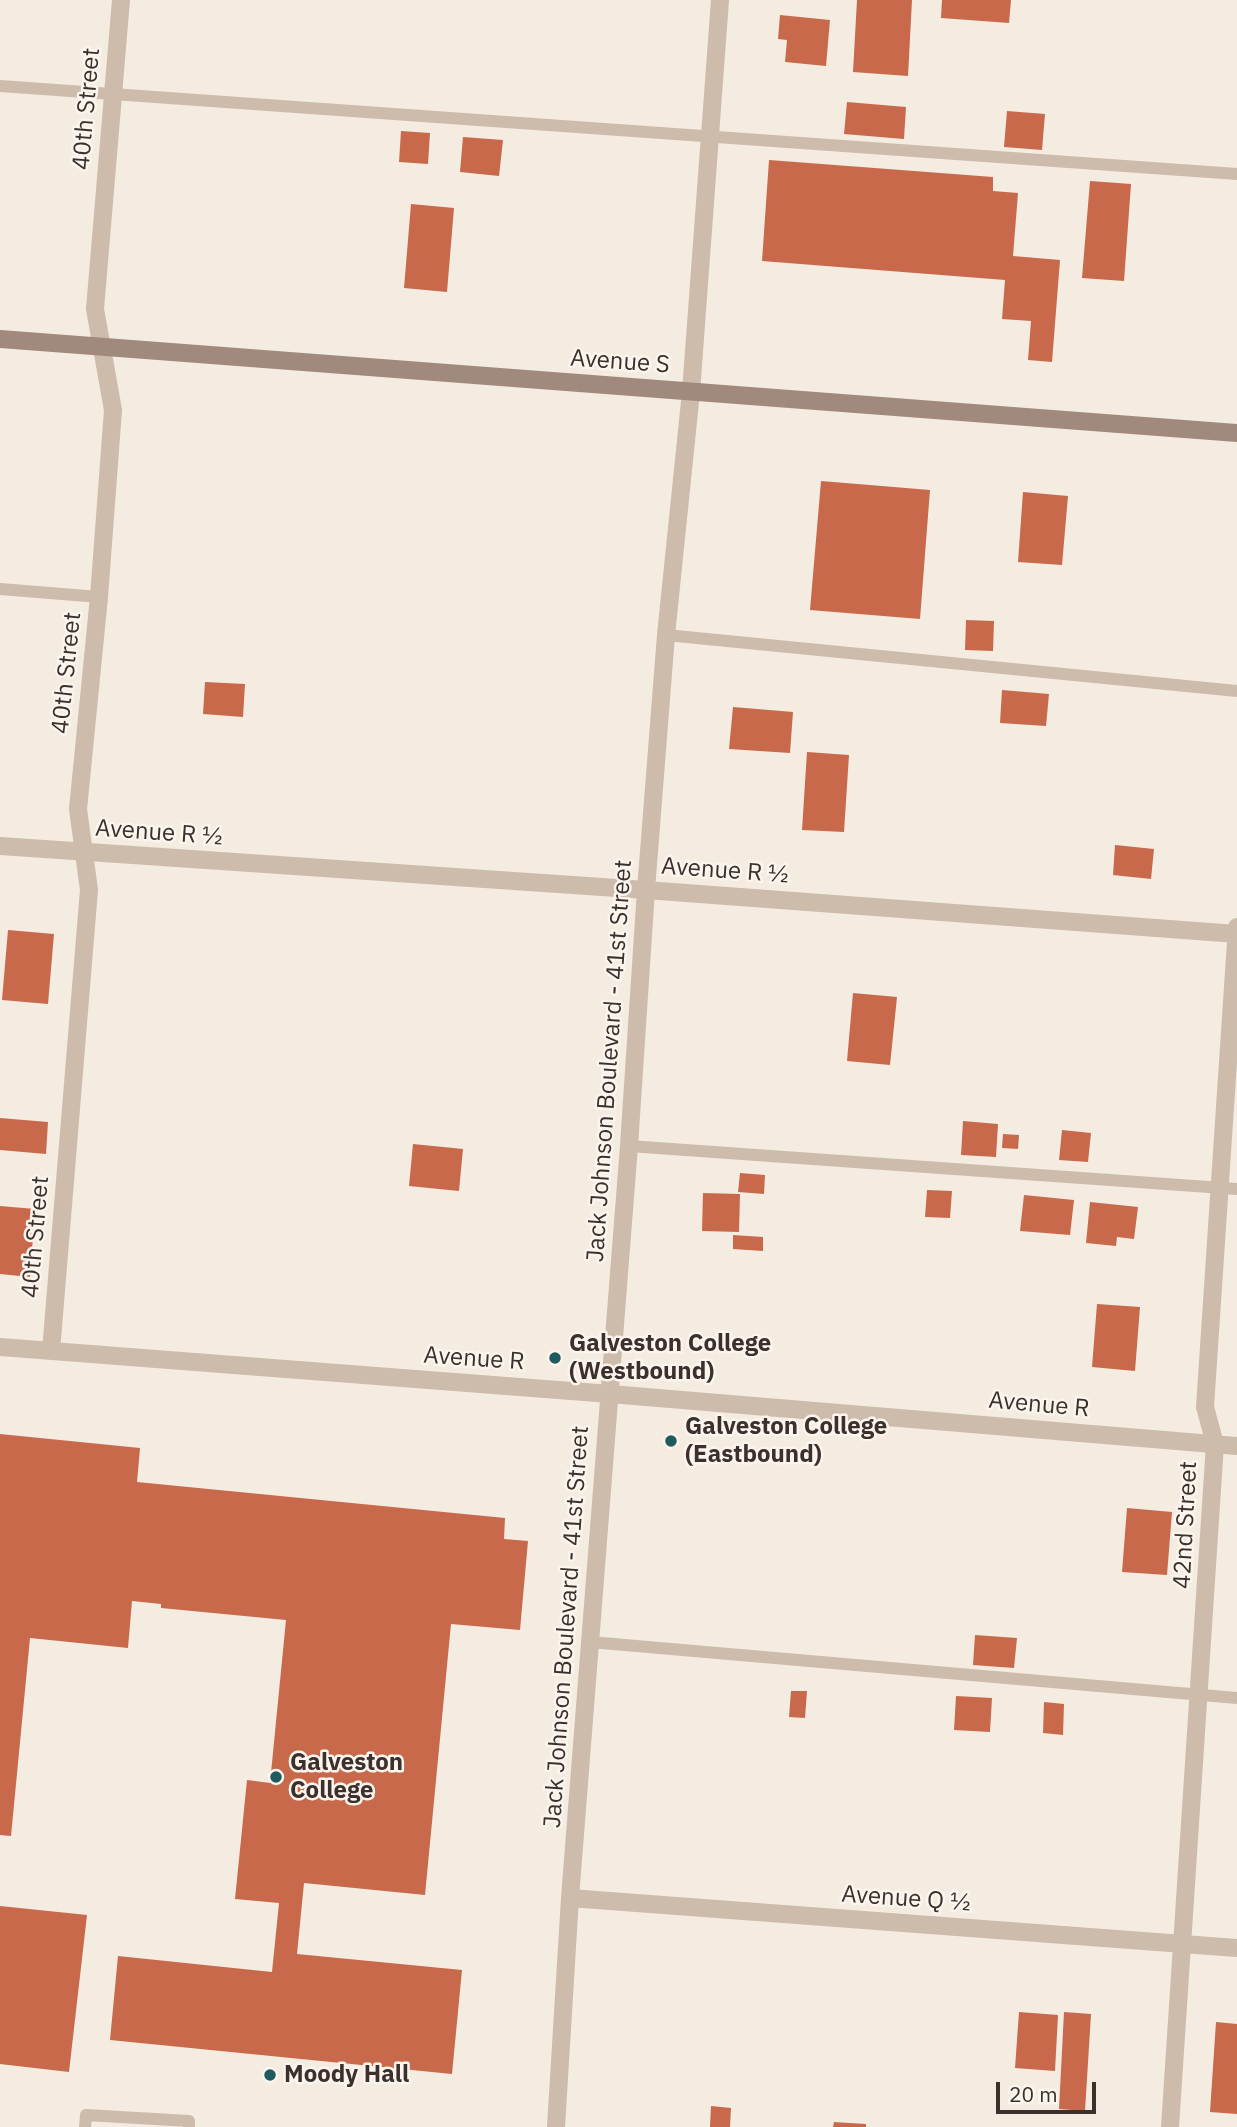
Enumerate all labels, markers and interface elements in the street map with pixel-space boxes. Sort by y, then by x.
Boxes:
street label: 40th Street [67,47,107,171]
street label: Avenue S [569,344,671,380]
street label: 40th Street [46,611,88,735]
street label: Avenue R ½ [94,814,224,852]
street label: Avenue R ½ [660,852,790,890]
street label: Jack Johnson Boulevard - 41st Street [582,859,638,1263]
street label: 40th Street [16,1175,56,1299]
place label: Galveston College (Westbound) [569,1330,771,1386]
street label: Avenue R [423,1341,525,1377]
marker: Galveston College (Westbound) [547,1350,563,1366]
street label: Avenue R [987,1386,1091,1424]
place label: Galveston College (Eastbound) [685,1413,887,1469]
street label: Jack Johnson Boulevard - 41st Street [539,1425,595,1829]
marker: Galveston College (Eastbound) [663,1433,679,1449]
street label: 42nd Street [1168,1460,1204,1590]
place label: Galveston College [290,1749,403,1805]
marker: Galveston College [268,1769,284,1785]
street label: Avenue Q ½ [840,1880,972,1918]
place label: Moody Hall [284,2061,409,2089]
marker: Moody Hall [262,2067,278,2083]
scale bar [999,2068,1099,2112]
text: 20 m [1009,2080,1058,2108]

